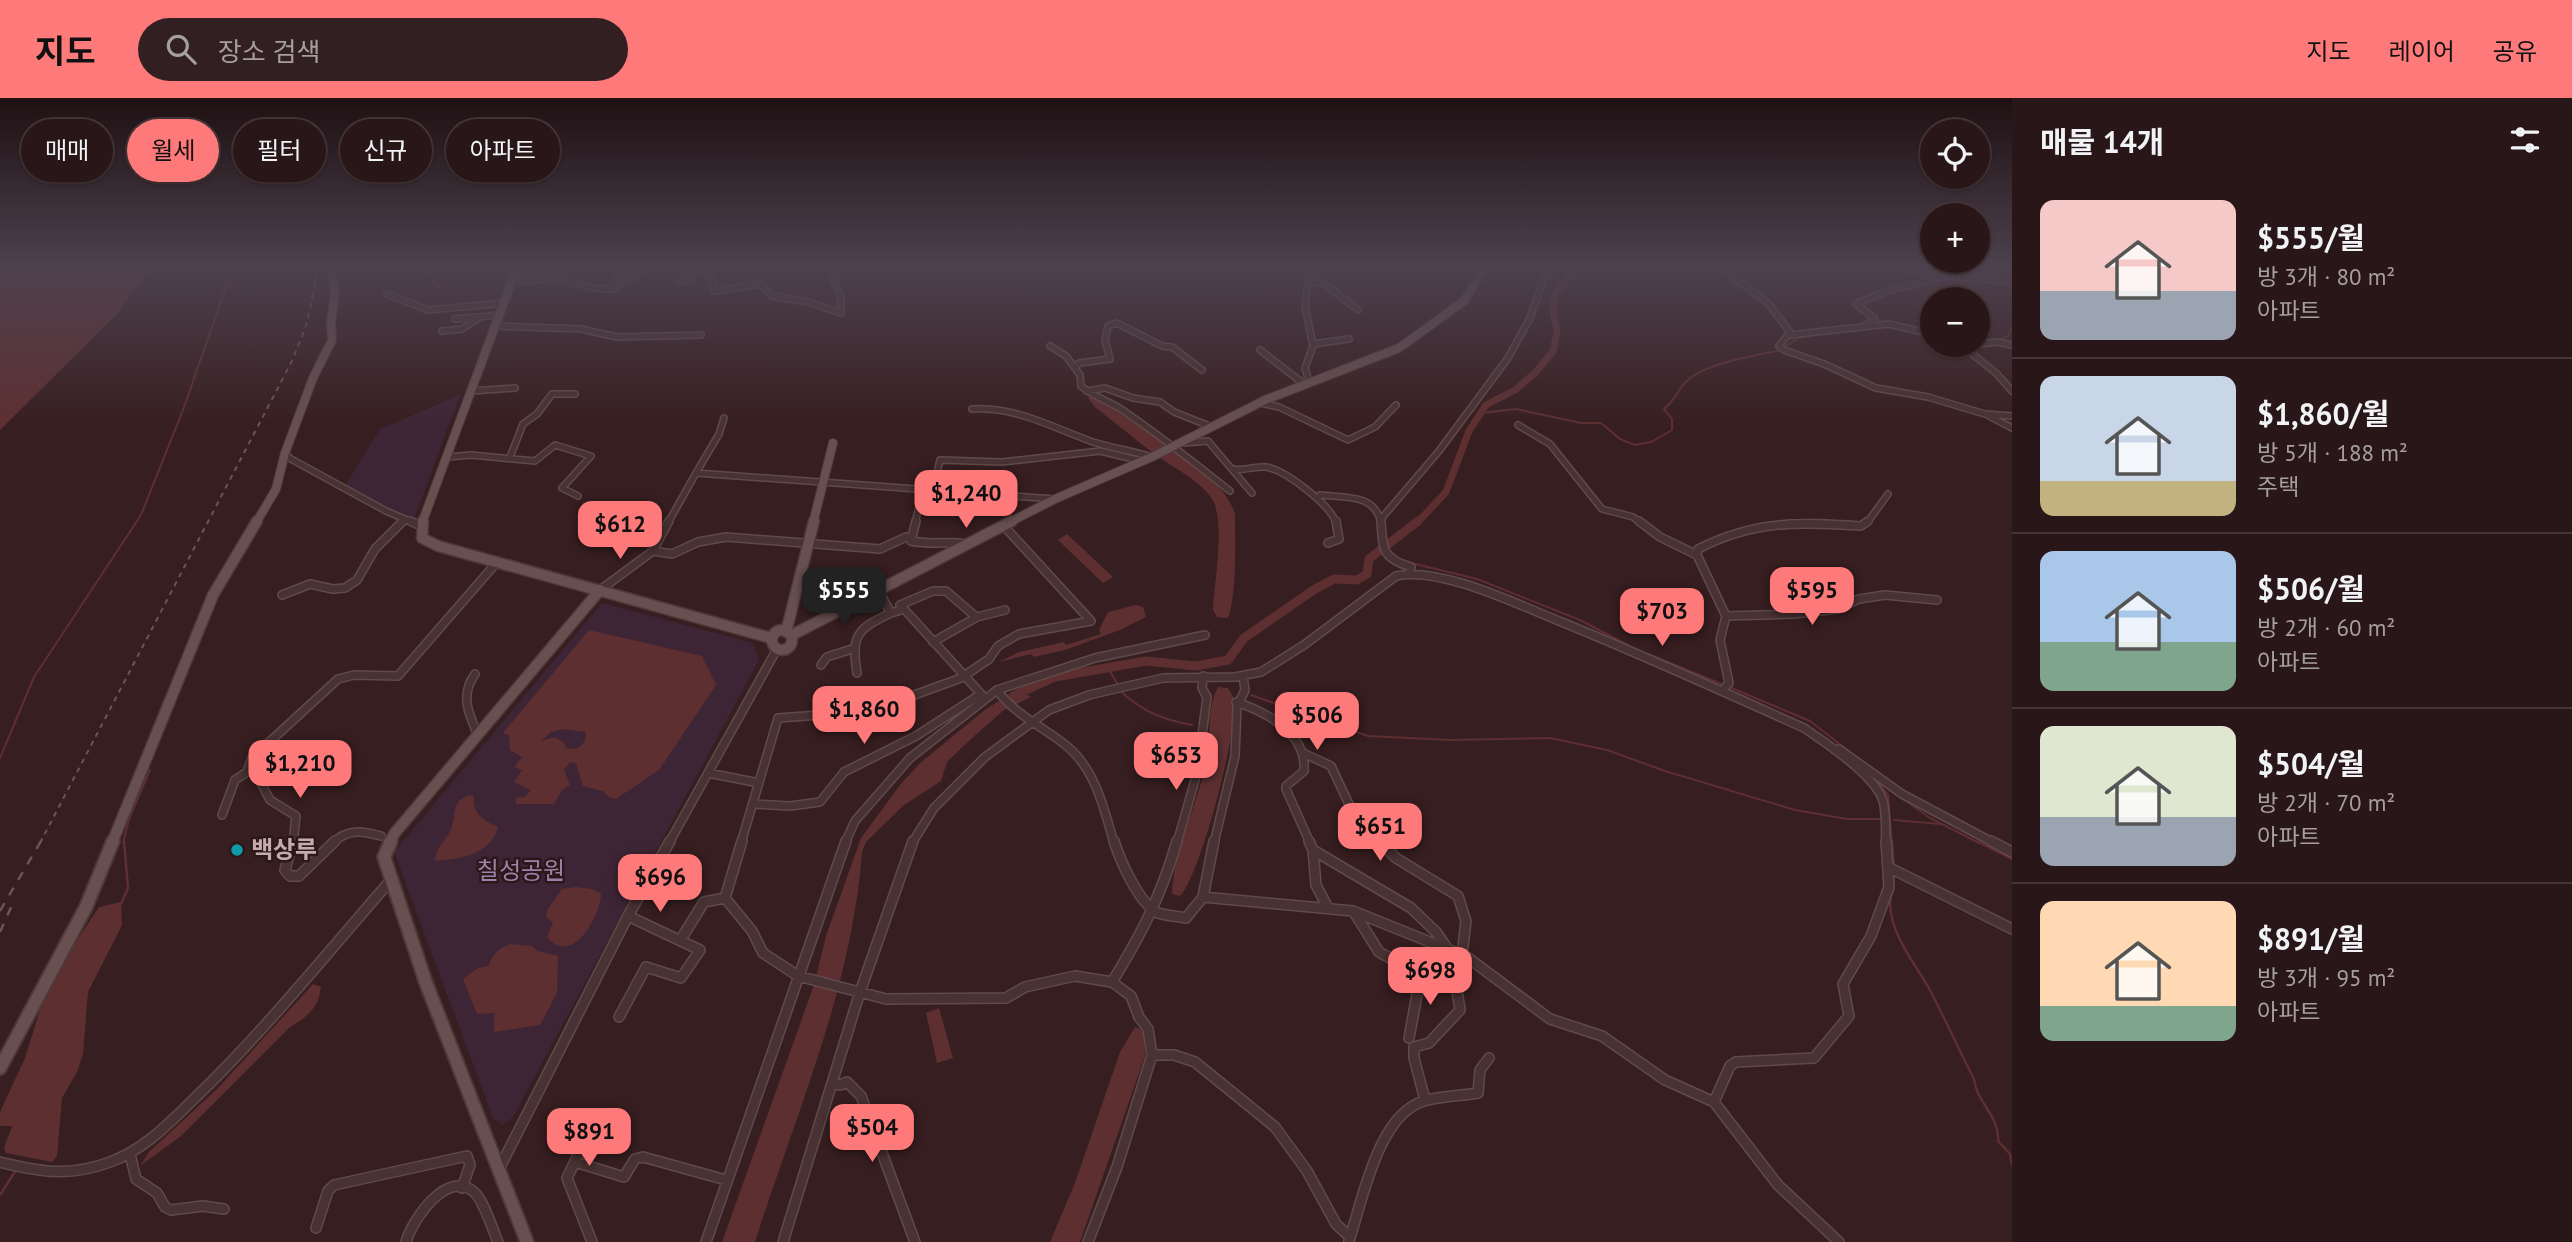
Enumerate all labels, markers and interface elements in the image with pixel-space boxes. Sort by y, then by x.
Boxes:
search box [138,18,628,81]
text: 지도 [35,29,96,72]
icon: search [162,30,200,68]
text: 장소 검색 [218,35,320,68]
text: 지도 [2306,36,2351,67]
text: 레이어 [2389,36,2455,67]
text: 공유 [2493,36,2537,67]
chip: 매매 [21,119,113,182]
chip: 월세 [127,119,219,182]
chip: 필터 [233,119,326,182]
chip: 신규 [340,119,432,182]
chip: 아파트 [446,119,560,182]
map controls [1920,119,1990,357]
button: locate [1920,119,1990,189]
icon: filters [2506,121,2544,159]
text: 매물 14개 [2040,122,2164,161]
button: + [1920,203,1990,273]
text: $555/월 [2257,218,2365,257]
icon: home [2096,228,2180,312]
text: 방 3개 · 80 m² [2257,262,2395,291]
button: − [1920,287,1990,357]
text: 아파트 [2257,296,2320,325]
text: $1,860/월 [2257,394,2389,433]
icon: home [2096,404,2180,488]
text: 방 5개 · 188 m² [2257,438,2408,467]
pin: $1,240 [909,470,1023,530]
text: 주택 [2257,472,2299,501]
text: $1,240 [930,478,1002,507]
pin: $612 [579,502,661,561]
text: $612 [594,509,646,538]
pin: $555 [803,568,885,627]
pin: $595 [1771,568,1853,627]
text: $506/월 [2257,569,2365,608]
text: $555 [818,575,870,604]
text: $595 [1786,575,1838,604]
icon: home [2096,579,2180,663]
pin: $703 [1621,588,1703,648]
text: $703 [1636,596,1688,625]
text: 방 2개 · 60 m² [2257,613,2395,642]
text: 아파트 [2257,647,2320,676]
pin: $1,860 [807,686,921,746]
pin: $506 [1276,692,1358,752]
text: $1,860 [828,694,900,723]
text: $506 [1291,700,1343,729]
pin: $653 [1135,732,1217,792]
pin: $1,210 [243,740,357,800]
text: $653 [1150,740,1202,769]
text: $504/월 [2257,744,2365,783]
text: $1,210 [264,748,336,777]
icon: home [2096,754,2180,838]
text: 방 2개 · 70 m² [2257,788,2395,817]
pin: $651 [1339,804,1421,863]
text: $651 [1354,811,1406,840]
text: 아파트 [2257,822,2320,851]
place label: 백상루 [251,834,317,865]
marker: 백상루 [229,842,245,858]
pin: $696 [619,854,701,914]
park label: 칠성공원 [477,855,565,886]
text: $696 [634,862,686,891]
text: $891/월 [2257,919,2365,958]
icon: home [2096,929,2180,1013]
pin: $698 [1389,948,1471,1007]
text: $698 [1404,955,1456,984]
text: 방 3개 · 95 m² [2257,963,2395,992]
text: 아파트 [2257,997,2320,1026]
pin: $504 [831,1104,913,1164]
pin: $891 [548,1108,630,1168]
text: $504 [846,1112,898,1141]
text: $891 [563,1116,615,1145]

